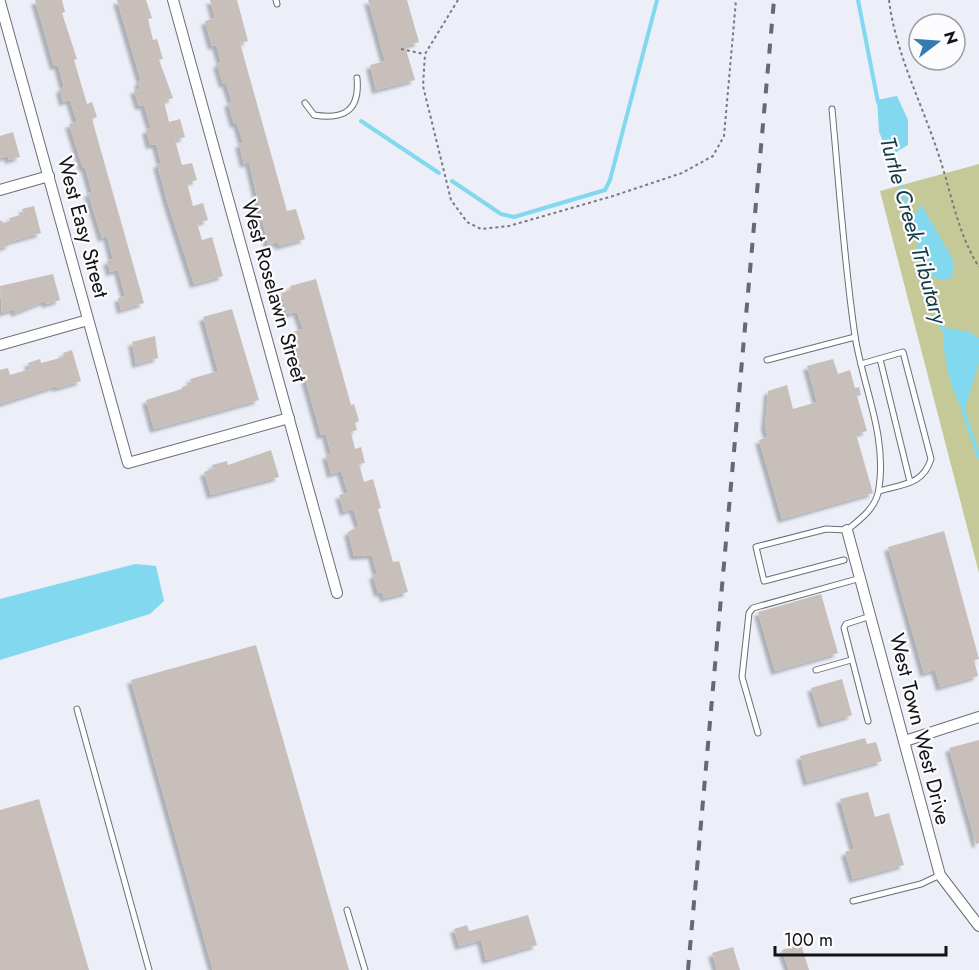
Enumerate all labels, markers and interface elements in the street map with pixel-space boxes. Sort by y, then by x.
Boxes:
north arrow [907,12,967,72]
text: N [938,28,964,47]
water label: Turtle Creek Tributary [872,133,956,329]
street label: West Easy Street [50,153,116,301]
street label: West Roselawn Street [234,196,314,386]
street label: West Town West Drive [882,630,958,828]
scale bar [775,919,946,957]
text: 100 m [784,927,833,953]

